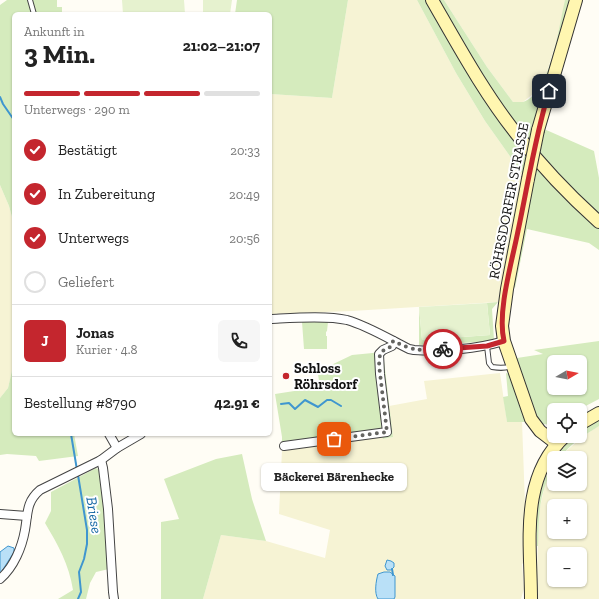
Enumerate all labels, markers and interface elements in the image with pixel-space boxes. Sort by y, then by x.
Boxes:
text: Ankunft in [24,24,84,39]
text: 21:02–21:07 [183,37,260,55]
text: 3 Min. [24,38,95,70]
pin [532,74,566,108]
icon: home [538,80,560,102]
text: Unterwegs · 290 m [24,102,130,117]
street label: RÖHRSDORFER STRASSE [486,122,532,280]
icon: check [24,139,46,161]
text: Bestätigt [58,141,117,159]
text: 20:33 [230,143,260,158]
icon: check [24,183,46,205]
text: In Zubereitung [58,185,155,203]
text: 20:49 [229,187,260,202]
icon: check [24,227,46,249]
text: Unterwegs [58,229,129,247]
text: 20:56 [229,231,260,246]
text: Geliefert [58,273,114,291]
button: phone [218,320,260,362]
text: Jonas [76,324,114,342]
courier [423,329,463,369]
text: J [41,332,49,350]
icon: bike [432,338,454,360]
text: Kurier · 4.8 [76,342,137,357]
north arrow [547,355,587,395]
map controls [547,355,587,587]
place label: Schloss Röhrsdorf [294,360,358,393]
marker: Schloss Röhrsdorf [281,371,291,381]
text: Bestellung #8790 [24,394,137,412]
text: 42.91 € [214,394,260,412]
button: locate [547,403,587,443]
pin [317,422,351,456]
icon: bag [323,428,345,450]
button: layers [547,451,587,491]
callout: Bäckerei Bärenhecke [261,463,407,491]
text: Bäckerei Bärenhecke [274,469,394,484]
water label: Briese [82,495,106,535]
button: + [547,499,587,539]
button: − [547,547,587,587]

